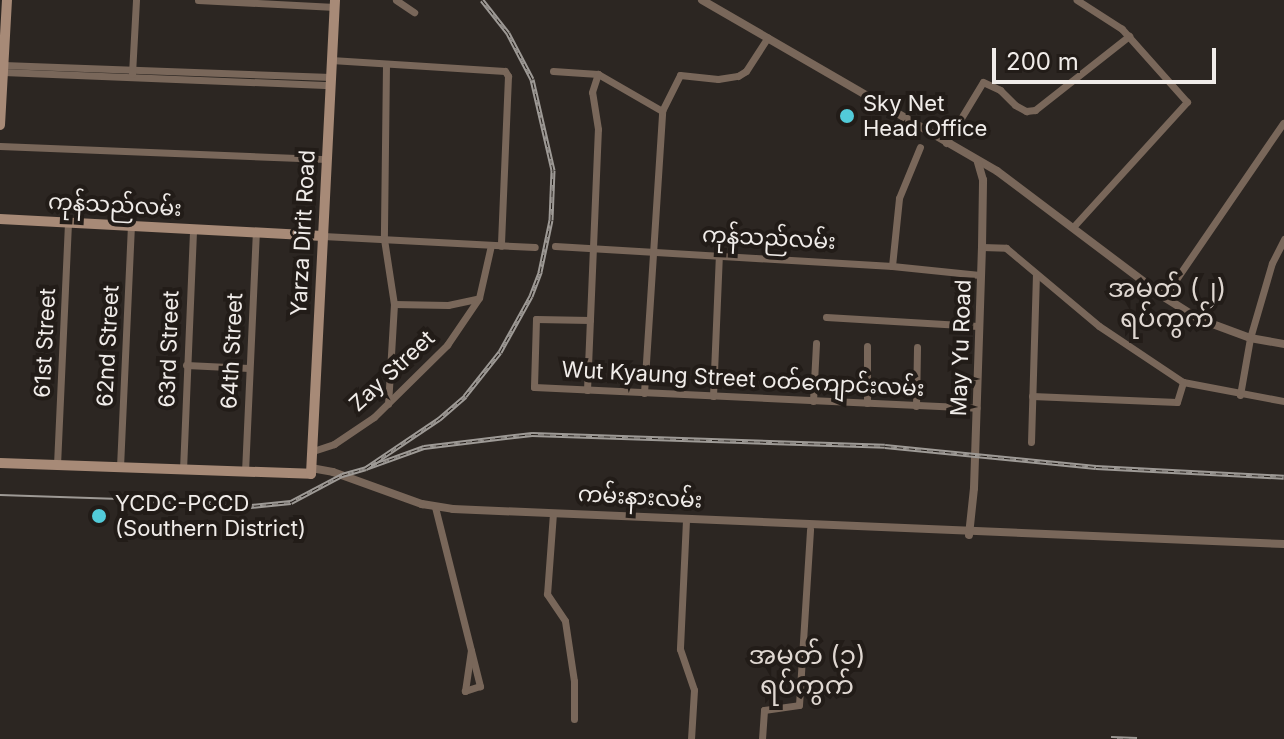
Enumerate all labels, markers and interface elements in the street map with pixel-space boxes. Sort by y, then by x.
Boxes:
scale bar [996,32,1220,82]
text: 200 m [1006,47,1079,76]
place label: Sky Net Head Office [863,90,987,142]
marker: Sky Net Head Office [838,107,856,125]
street label: Yarza Dirit Road [285,149,321,317]
street label: ကုန်သည်လမ်း [48,188,182,222]
street label: ကုန်သည်လမ်း [702,221,836,255]
district label: အမှတ် (၂) ရပ်ကွက် [1108,272,1226,334]
street label: May Yu Road [945,279,977,417]
street label: 62nd Street [92,284,124,408]
street label: 61st Street [29,288,61,398]
street label: 63rd Street [154,290,184,408]
street label: 64th Street [216,292,248,410]
street label: Zay Street [344,325,440,417]
street label: Wut Kyaung Street ဝတ်ကျောင်းလမ်း [561,356,925,402]
street label: ကမ်းနားလမ်း [577,481,703,513]
place label: YCDC-PCCD (Southern District) [115,490,306,542]
marker: YCDC-PCCD (Southern District) [90,507,108,525]
district label: အမှတ် (၁) ရပ်ကွက် [748,639,866,700]

